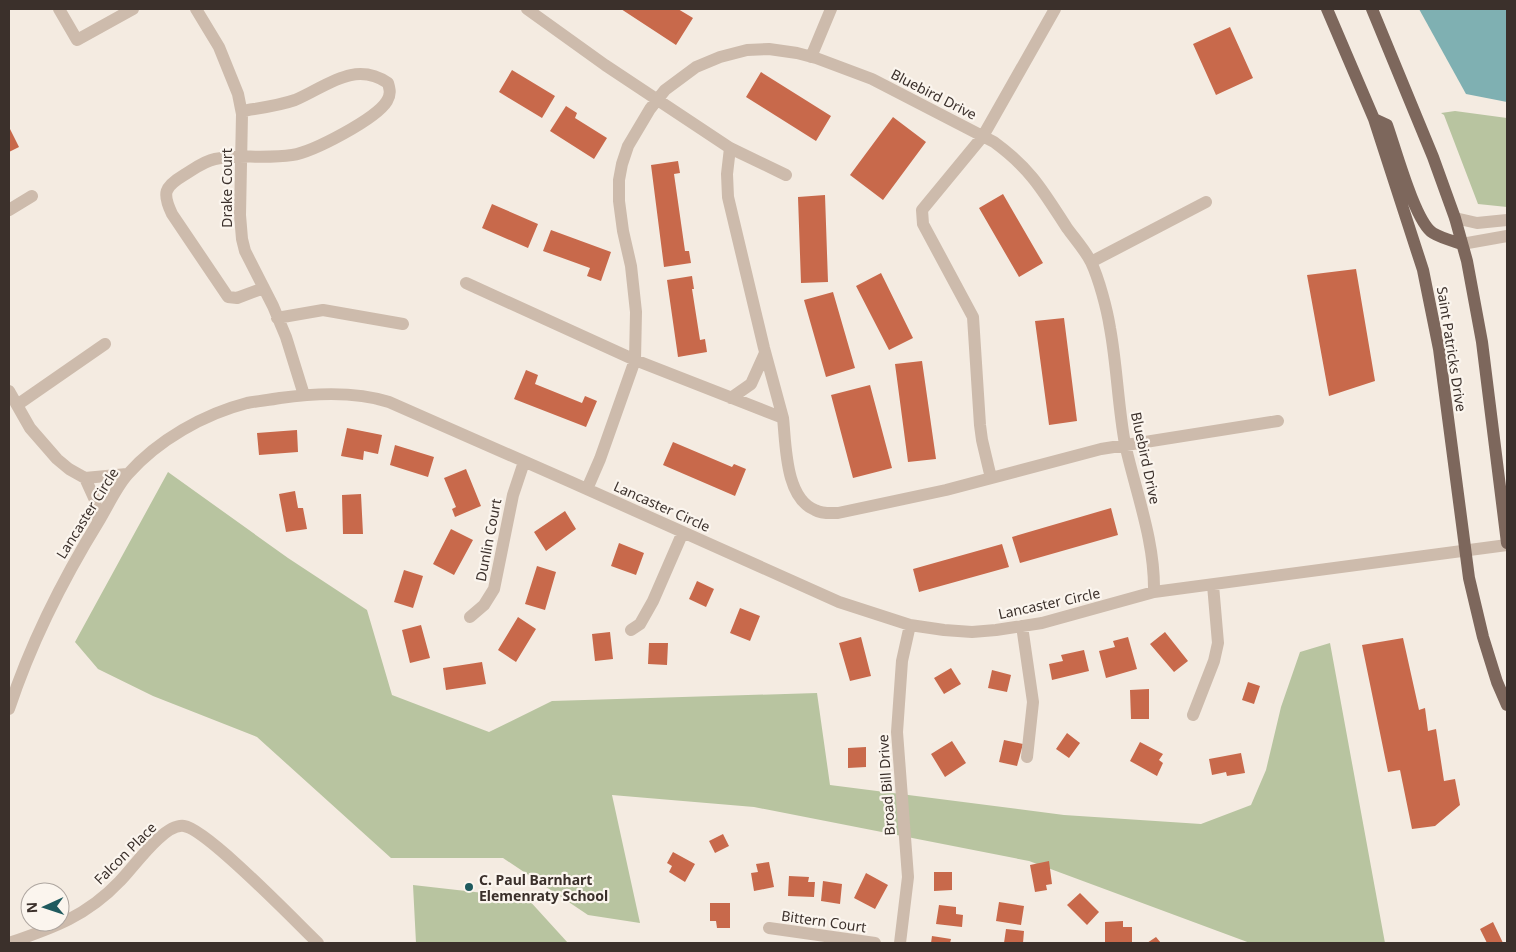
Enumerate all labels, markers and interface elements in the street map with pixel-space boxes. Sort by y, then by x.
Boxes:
street label: Bluebird Drive [888,64,980,124]
street label: Drake Court [217,148,236,228]
street label: Saint Patricks Drive [1433,285,1471,413]
street label: Bluebird Drive [1127,410,1165,506]
street label: Lancaster Circle [51,464,123,562]
street label: Lancaster Circle [611,476,713,536]
street label: Dunlin Court [471,497,505,583]
street label: Lancaster Circle [996,583,1102,623]
street label: Broad Bill Drive [873,734,899,836]
street label: Falcon Place [90,818,160,888]
place label: C. Paul Barnhart Elemenraty School [479,870,608,905]
marker: C. Paul Barnhart Elemenraty School [463,881,475,893]
north arrow [20,882,70,932]
text: N [22,902,41,914]
street label: Bittern Court [780,906,868,936]

